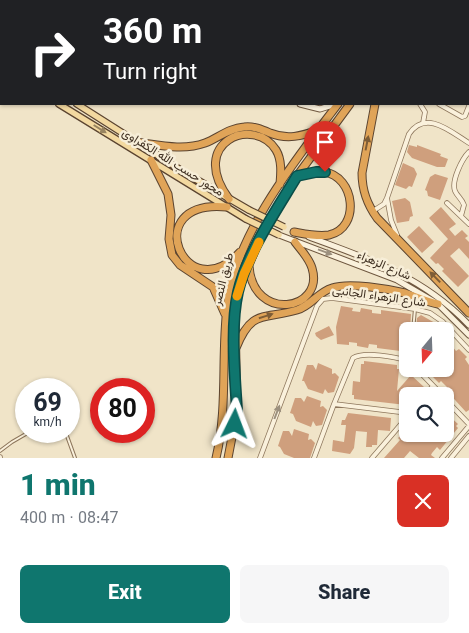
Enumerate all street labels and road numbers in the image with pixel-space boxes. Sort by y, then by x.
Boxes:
street label: محور حسب الله الكفراوى [118,124,227,201]
street label: شارع الزهراء [354,246,413,285]
street label: طريق النصر [208,251,239,309]
street label: شارع الزهراء الجانبى [331,282,427,312]

